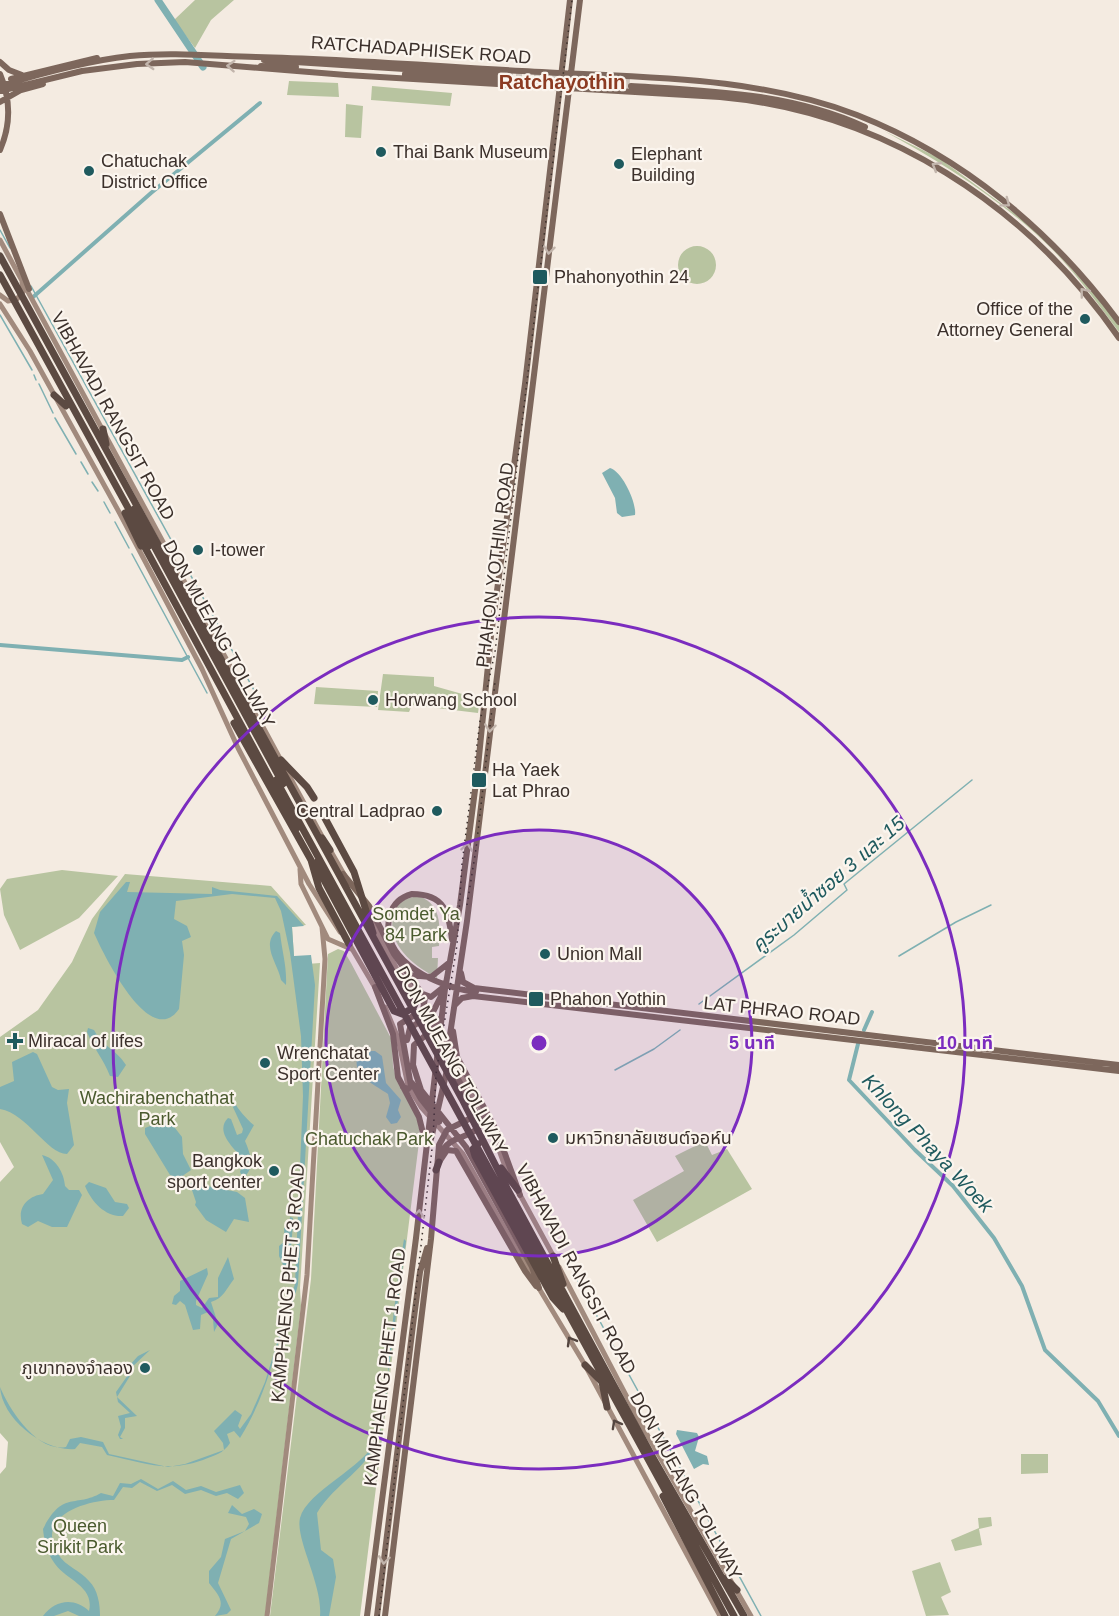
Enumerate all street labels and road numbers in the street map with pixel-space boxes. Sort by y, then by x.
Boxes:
street label: RATCHADAPHISEK ROAD [310,32,532,68]
street label: VIBHAVADI RANGSIT ROAD [47,308,179,524]
street label: PHAHON YOTHIN ROAD [472,461,518,669]
street label: DON MUEANG TOLLWAY [159,537,279,731]
street label: DON MUEANG TOLLWAY [392,963,512,1157]
street label: LAT PHRAO ROAD [703,993,861,1029]
street label: VIBHAVADI RANGSIT ROAD [512,1161,640,1377]
street label: KAMPHAENG PHET 3 ROAD [268,1163,308,1403]
street label: KAMPHAENG PHET 1 ROAD [360,1247,410,1487]
street label: DON MUEANG TOLLWAY [626,1389,746,1583]

